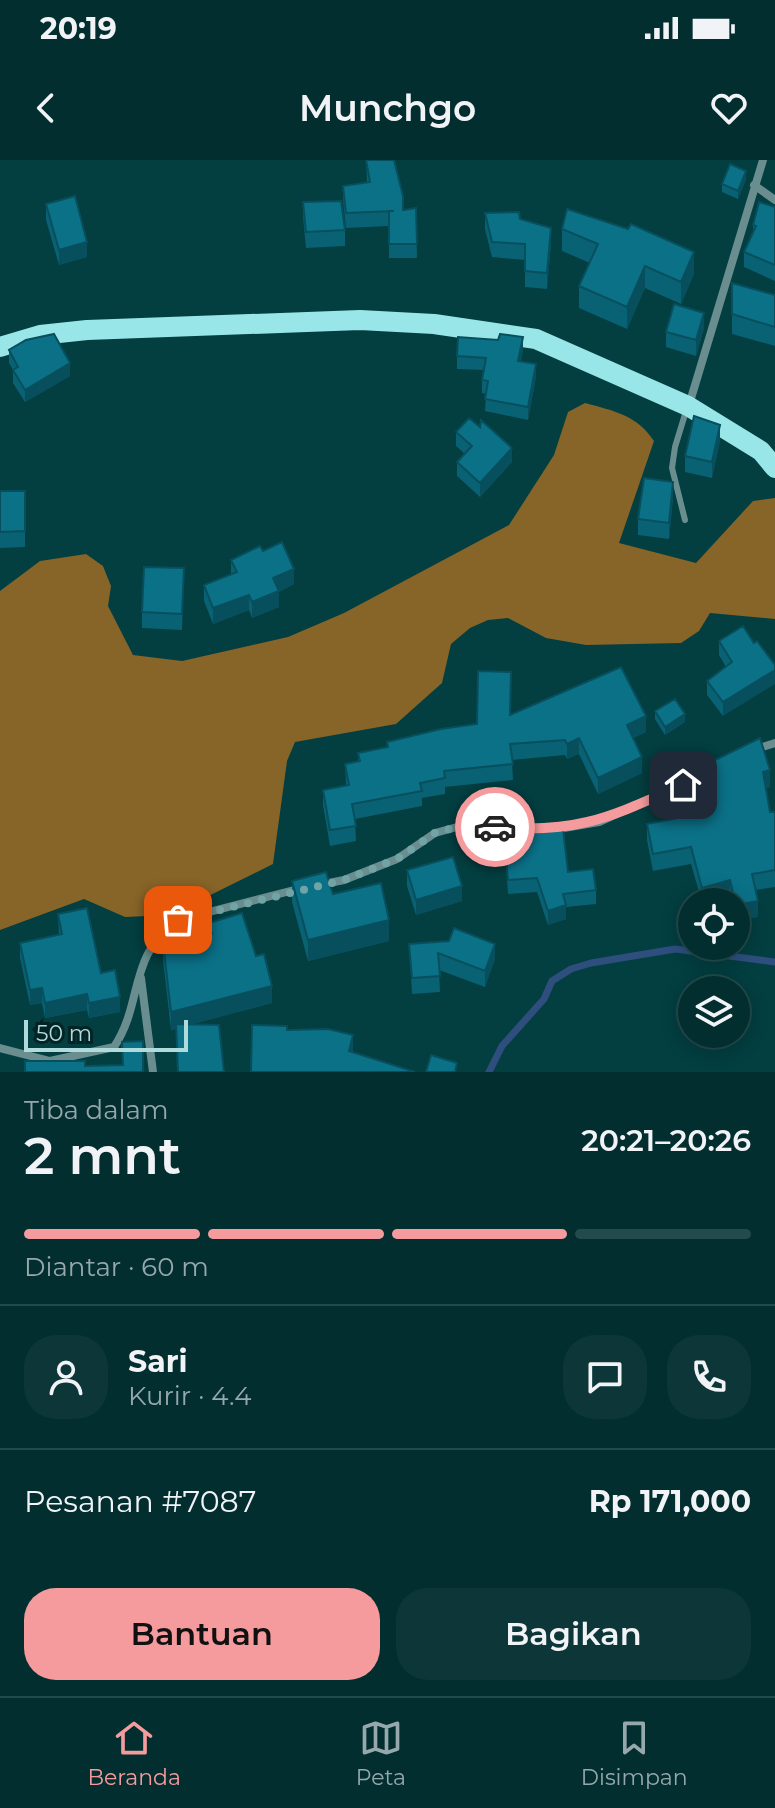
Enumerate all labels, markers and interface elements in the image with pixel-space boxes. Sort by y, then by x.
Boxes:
text: 20:19 [40,10,117,47]
icon: back [24,86,68,130]
text: Munchgo [299,86,476,130]
icon: heart [707,86,751,130]
pin [649,751,717,819]
icon: home [661,763,705,807]
courier [455,787,535,867]
icon: car [473,805,517,849]
pin [144,886,212,954]
map controls [678,888,750,1048]
button: locate [678,888,750,960]
icon: bag [156,898,200,942]
button: layers [678,976,750,1048]
scale bar [24,1016,188,1052]
text: 50 m [36,1020,92,1047]
text: Tiba dalam [24,1094,169,1126]
text: 20:21–20:26 [581,1122,751,1159]
text: 2 mnt [24,1124,181,1187]
text: Diantar · 60 m [24,1251,209,1283]
button: person [24,1335,108,1419]
button: chat [563,1335,647,1419]
button: phone [667,1335,751,1419]
text: Sari [128,1343,188,1380]
text: Kurir · 4.4 [128,1380,251,1412]
text: Pesanan #7087 [24,1483,256,1520]
text: Rp 171,000 [589,1483,751,1520]
button: Bantuan [24,1588,380,1680]
button: Bagikan [396,1588,751,1680]
tab: Beranda [87,1716,181,1791]
tab: Peta [356,1716,406,1791]
tab: Disimpan [581,1716,688,1791]

